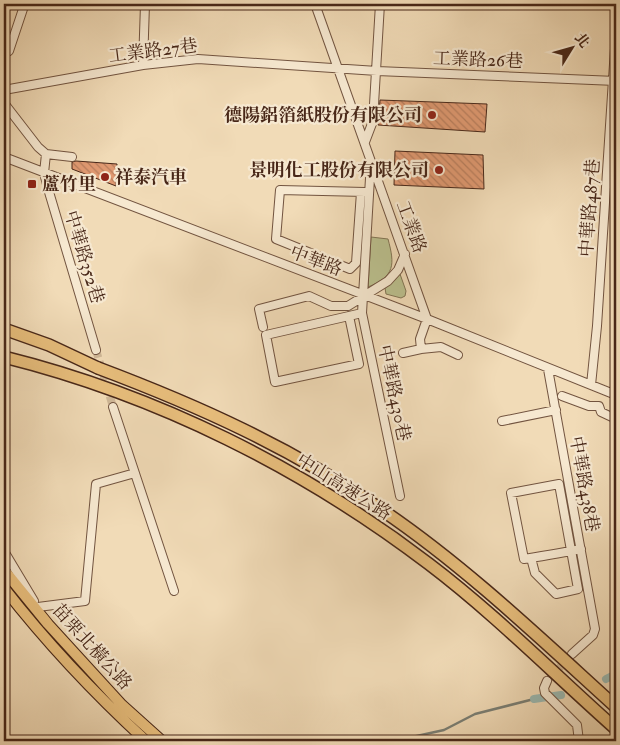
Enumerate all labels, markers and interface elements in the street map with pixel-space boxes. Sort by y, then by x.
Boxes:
north arrow [548,22,598,72]
text: 北 [571,30,593,51]
street label: 工業路27巷 [107,34,199,68]
street label: 工業路26巷 [433,47,523,73]
place label: 德陽鋁箔紙股份有限公司 [224,104,422,127]
marker: 德陽鋁箔紙股份有限公司 [426,109,438,121]
street label: 中華路487巷 [575,158,605,258]
place label: 景明化工股份有限公司 [249,159,429,182]
marker: 景明化工股份有限公司 [433,164,445,176]
place label: 祥泰汽車 [115,166,187,189]
marker: 祥泰汽車 [99,171,111,183]
place label: 蘆竹里 [42,173,96,196]
marker: 蘆竹里 [26,178,38,190]
street label: 工業路 [391,198,431,256]
street label: 中華路352巷 [59,208,109,306]
street label: 中華路 [287,241,345,281]
street label: 中華路430巷 [373,343,415,443]
street label: 中華路438巷 [564,434,604,534]
street label: 中山高速公路 [292,449,396,525]
street label: 苗栗北橫公路 [47,599,137,695]

